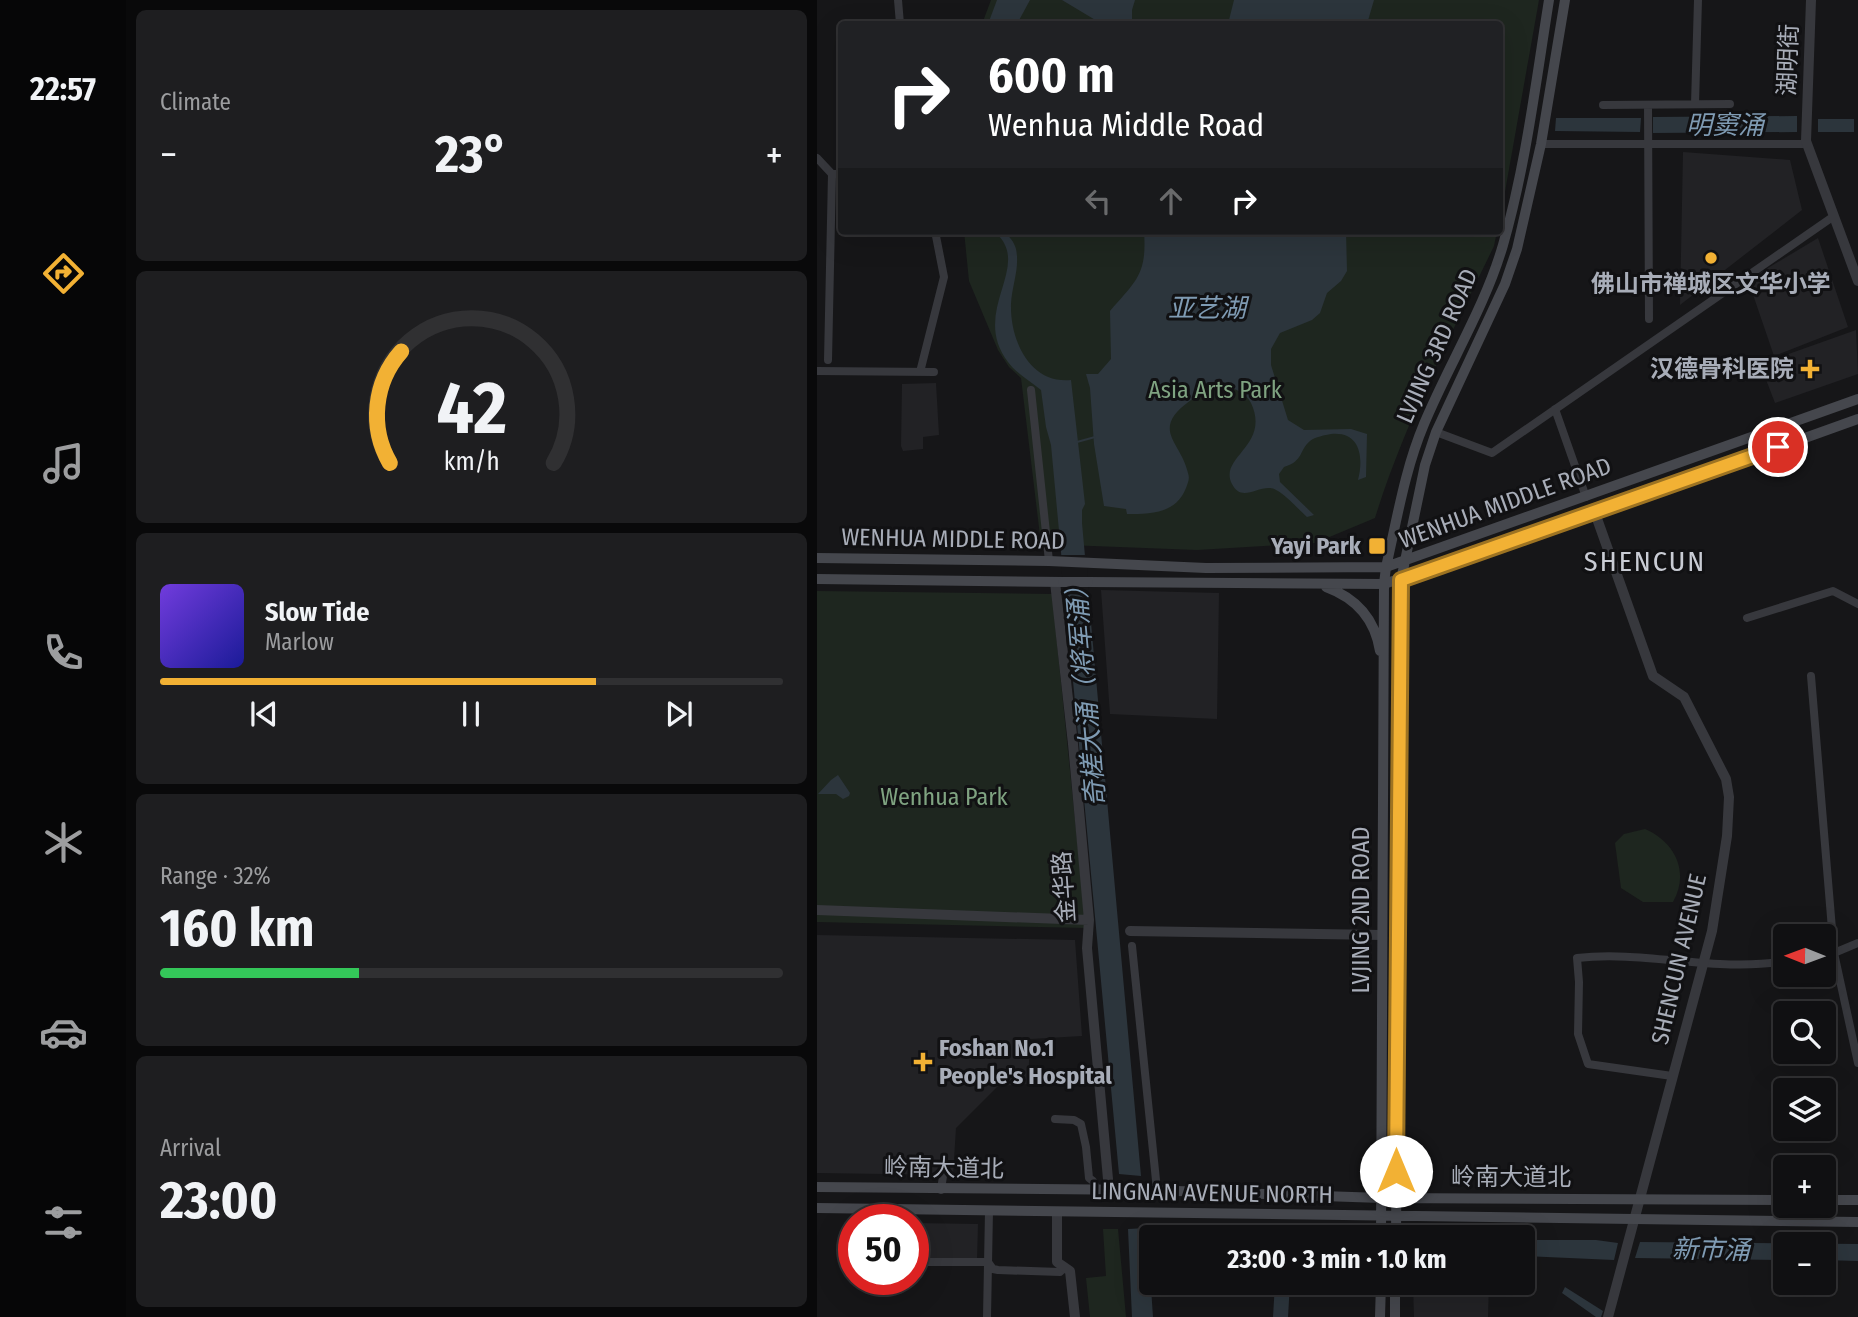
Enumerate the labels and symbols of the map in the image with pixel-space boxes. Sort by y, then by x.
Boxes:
street label: 湖明街 [1773,24,1803,96]
water label: 明窦涌 [1686,110,1767,141]
marker: 佛山市禅城区文华小学 [1703,250,1719,266]
street label: LVJING 3RD ROAD [1391,265,1483,427]
place label: 佛山市禅城区文华小学 [1591,270,1831,298]
water label: 亚艺湖 [1168,293,1250,324]
place label: 汉德骨科医院 [1650,355,1794,383]
marker: 汉德骨科医院 [1800,359,1820,379]
park label: Asia Arts Park [1148,376,1283,404]
pin [1748,417,1808,477]
street label: WENHUA MIDDLE ROAD [1395,452,1615,554]
street label: WENHUA MIDDLE ROAD [841,523,1065,555]
place label: Yayi Park [1270,532,1362,560]
marker: Yayi Park [1367,536,1387,556]
district label: SHENCUN [1584,545,1706,578]
water label: 奇槎大涌（将军涌） [1060,572,1112,808]
park label: Wenhua Park [880,783,1009,811]
street label: LVJING 2ND ROAD [1347,827,1375,993]
street label: 金华路 [1048,850,1080,924]
street label: SHENCUN AVENUE [1646,871,1712,1047]
north arrow [1773,924,1835,987]
place label: Foshan No.1 People's Hospital [939,1034,1112,1090]
marker: Foshan No.1 People's Hospital [913,1052,933,1072]
position arrow [1359,1134,1433,1208]
street label: 岭南大道北 [884,1153,1004,1183]
street label: 岭南大道北 [1451,1163,1571,1191]
street label: LINGNAN AVENUE NORTH [1091,1177,1333,1209]
speed limit sign: 50 [838,1204,929,1295]
water label: 新市涌 [1672,1234,1753,1266]

